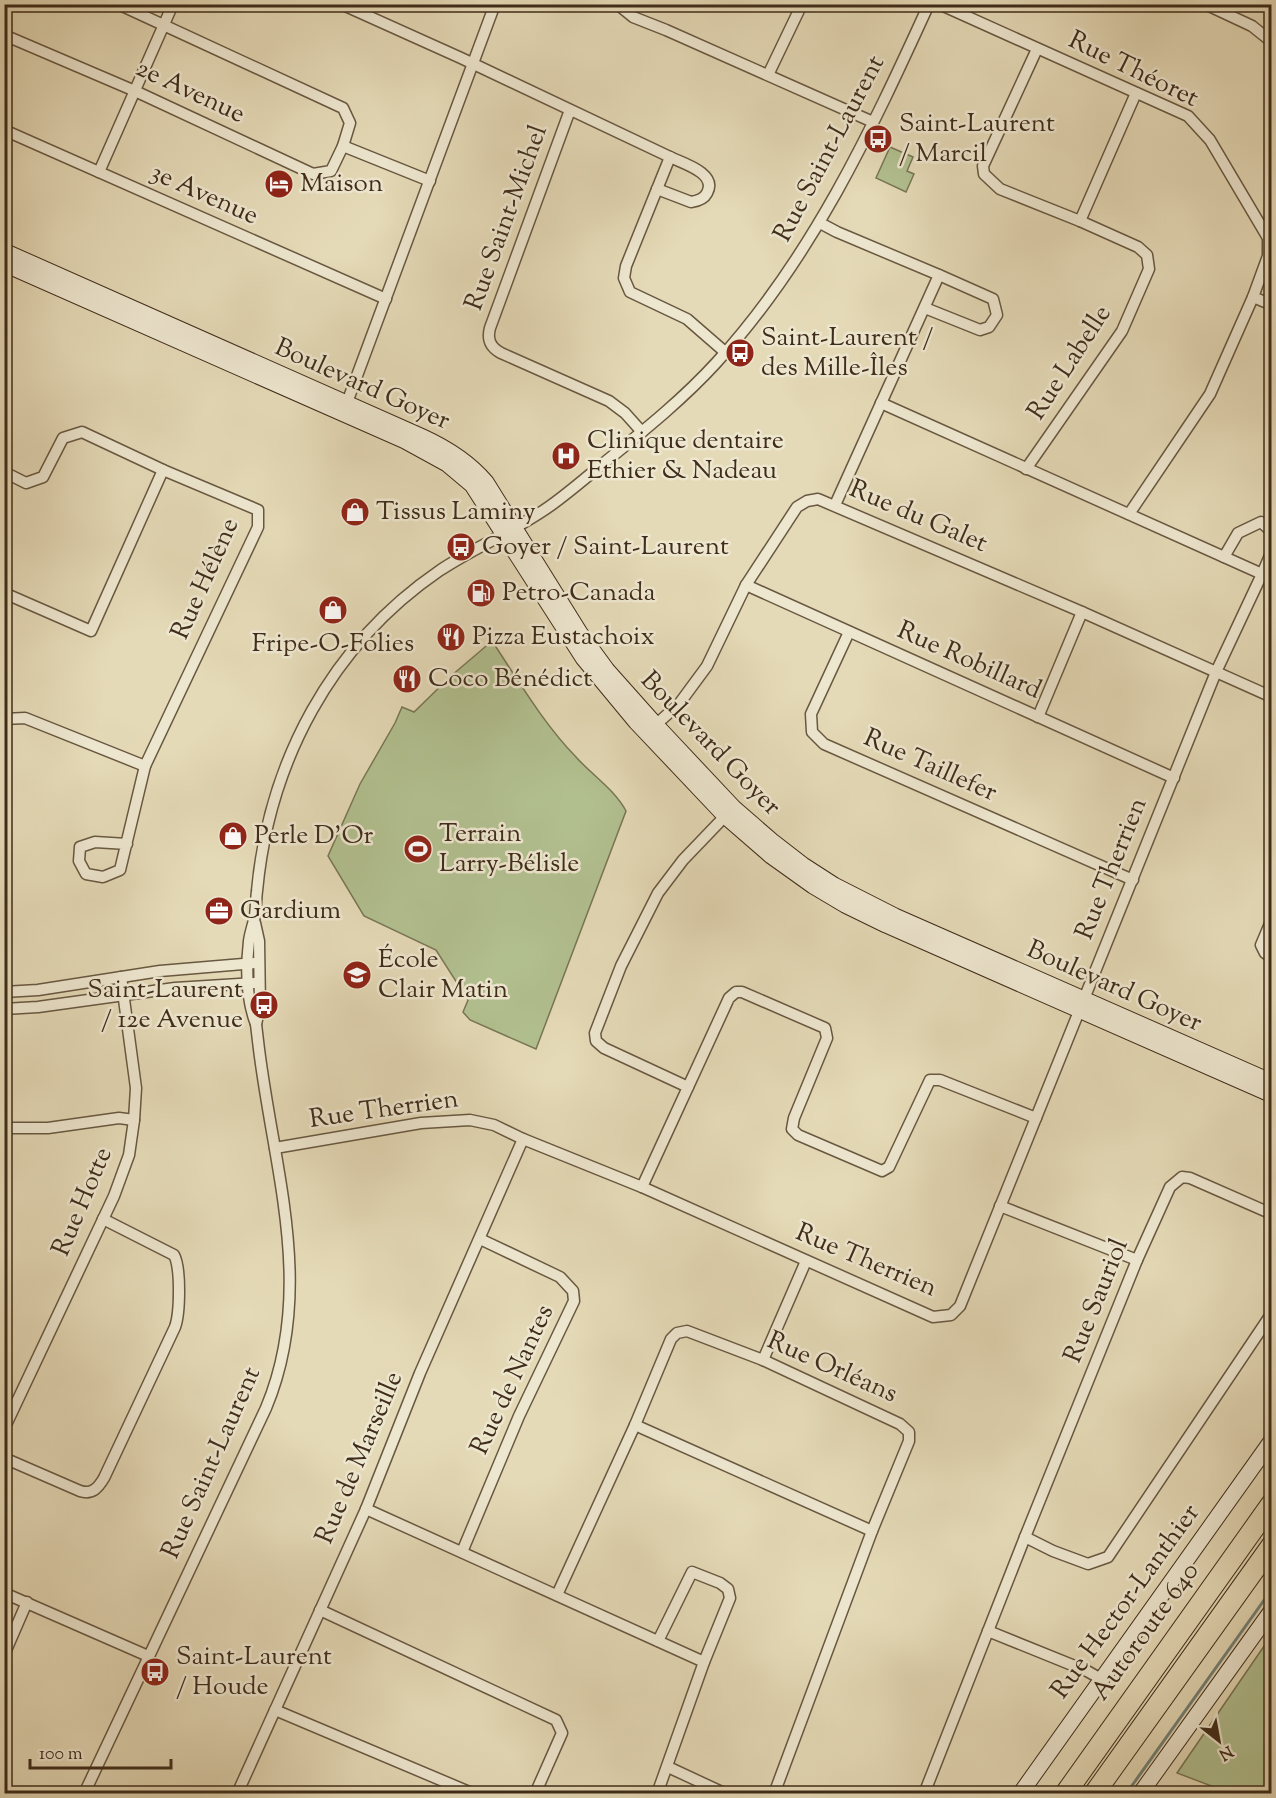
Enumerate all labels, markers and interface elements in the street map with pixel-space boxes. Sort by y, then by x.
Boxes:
street label: Rue Théoret [1062,23,1204,118]
street label: Rue Saint-Laurent [765,49,895,249]
street label: 2e Avenue [129,51,251,133]
place label: Saint-Laurent / Marcil [899,106,1055,173]
street label: Rue Saint-Michel [456,120,558,316]
bus stop icon: Saint-Laurent / Marcil [862,123,894,155]
street label: 3e Avenue [144,155,264,235]
place label: Maison [300,166,383,203]
hotel icon: Maison [263,168,295,200]
street label: Rue Labelle [1019,298,1121,428]
place label: Saint-Laurent / des Mille-Îles [761,320,933,387]
street label: Boulevard Goyer [268,330,456,440]
bus stop icon: Saint-Laurent / des Mille-Îles [724,337,756,369]
place label: Clinique dentaire Ethier & Nadeau [587,423,784,490]
hospital icon: Clinique dentaire Ethier & Nadeau [550,440,582,472]
street label: Rue du Galet [843,471,993,563]
place label: Tissus Laminy [376,494,536,531]
shop icon: Tissus Laminy [339,496,371,528]
street label: Rue Hélène [163,512,249,646]
place label: Goyer / Saint-Laurent [482,529,729,566]
bus stop icon: Goyer / Saint-Laurent [445,531,477,563]
place label: Petro-Canada [502,575,655,612]
fuel station icon: Petro-Canada [465,577,497,609]
shop icon: Fripe-O-Folies [317,594,349,626]
street label: Rue Robillard [891,613,1047,709]
place label: Pizza Eustachoix [472,619,655,656]
restaurant icon: Pizza Eustachoix [435,621,467,653]
place label: Fripe-O-Folies [252,626,414,663]
place label: Coco Bénédict [428,661,592,698]
restaurant icon: Coco Bénédict [391,663,423,695]
street label: Boulevard Goyer [631,663,789,825]
street label: Rue Taillefer [857,720,1003,812]
street label: Rue Therrien [1067,792,1157,946]
place label: Terrain Larry-Bélisle [439,816,579,883]
place label: Perle D'Or [254,818,374,855]
shop icon: Perle D'Or [217,820,249,852]
sports icon: Terrain Larry-Bélisle [402,833,434,865]
place label: Gardium [240,893,341,930]
office icon: Gardium [203,895,235,927]
street label: Boulevard Goyer [1020,932,1208,1042]
place label: École Clair Matin [378,942,508,1009]
school or university icon: École Clair Matin [341,959,373,991]
place label: Saint-Laurent / 12e Avenue [87,972,243,1039]
bus stop icon: Saint-Laurent / 12e Avenue [248,989,280,1021]
street label: Rue Therrien [307,1081,461,1139]
street label: Rue Hotte [43,1142,123,1262]
street label: Rue Therrien [790,1215,942,1307]
street label: Rue Sauriol [1055,1233,1139,1369]
street label: Rue de Nantes [462,1299,564,1461]
street label: Rue Orléans [761,1323,903,1413]
street label: Rue Saint-Laurent [153,1361,271,1565]
street label: Rue de Marseille [307,1366,413,1550]
street label: Rue Hector-Lanthier [1043,1497,1209,1707]
street label: Autoroute 640 [1083,1555,1209,1709]
place label: Saint-Laurent / Houde [176,1639,332,1706]
bus stop icon: Saint-Laurent / Houde [139,1656,171,1688]
north arrow [1189,1711,1249,1771]
scale bar [30,1732,171,1770]
text: N [1214,1739,1237,1765]
text: 100 m [39,1742,83,1768]

